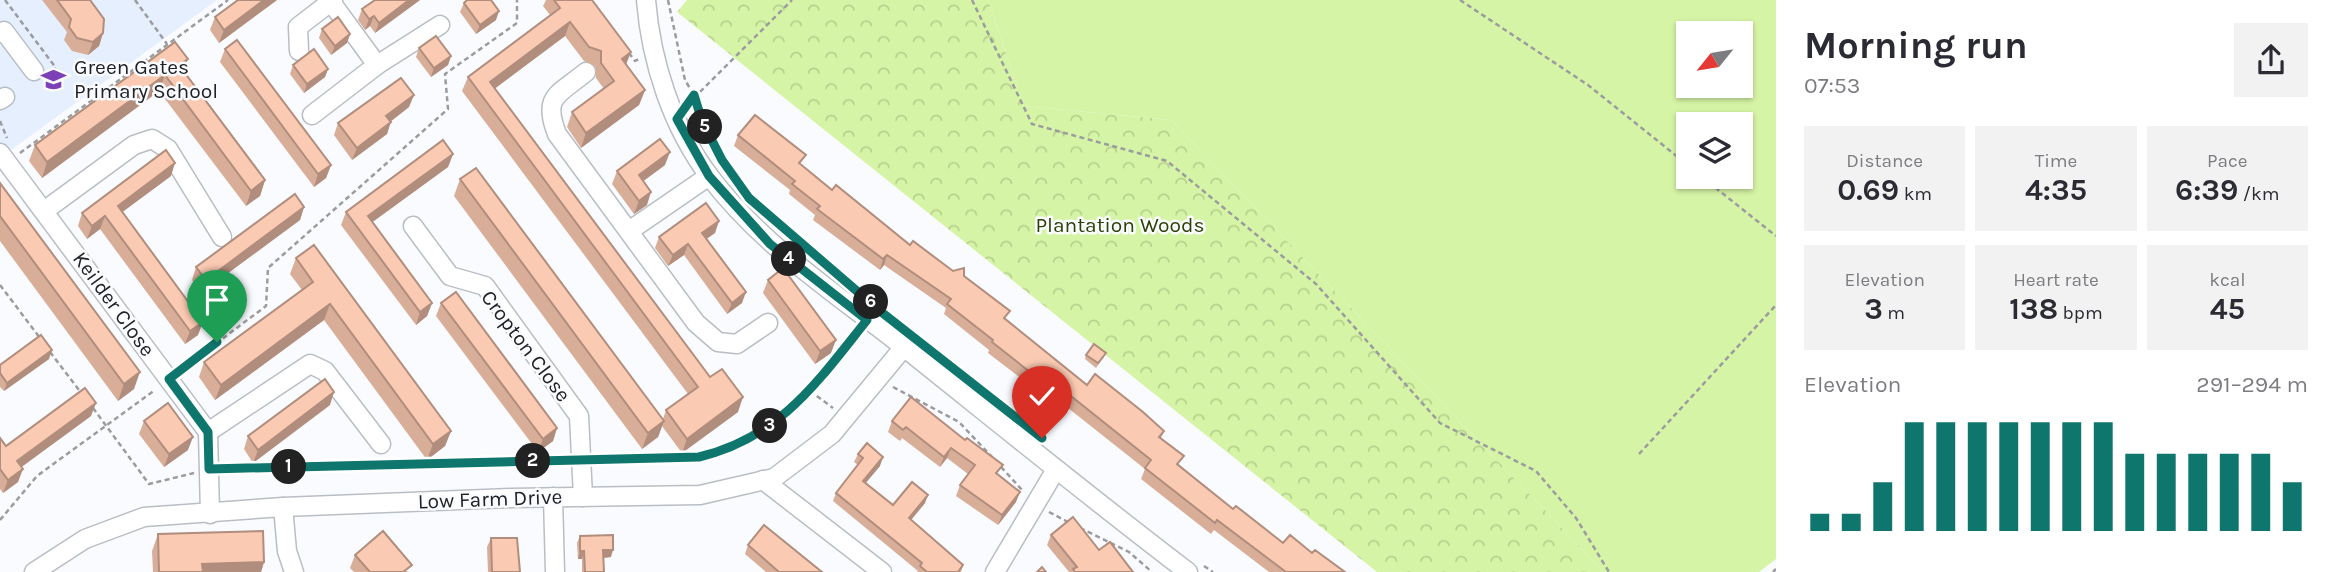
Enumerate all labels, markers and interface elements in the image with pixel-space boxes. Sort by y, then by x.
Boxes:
north arrow [1676,21,1754,98]
map controls [1676,21,1753,189]
text: Morning run [1804,23,2028,68]
button: share [2234,23,2308,97]
place label: Green Gates Primary School [74,55,218,103]
school or university icon: Green Gates Primary School [40,65,68,93]
text: 07:53 [1804,72,1860,99]
pin: 5 [688,110,722,144]
button: layers [1676,112,1753,189]
text: 5 [699,115,710,137]
text: Distance [1846,150,1923,172]
text: Time [2035,150,2077,172]
text: Pace [2207,150,2248,172]
text: 0.69 [1837,172,1899,208]
text: 4:35 [2025,172,2087,208]
text: 6:39 [2175,172,2238,208]
text: km [1899,183,1932,205]
text: /km [2238,183,2280,205]
park label: Plantation Woods [1035,213,1205,237]
pin: 4 [772,242,806,276]
street label: Keilder Close [68,247,160,361]
text: 4 [783,247,794,269]
text: Elevation [1844,269,1925,291]
text: Heart rate [2013,269,2099,291]
text: kcal [2209,269,2245,291]
pin [187,270,247,342]
icon: arrive [198,281,236,319]
pin: 6 [854,284,888,320]
street label: Cropton Close [476,286,576,406]
text: 6 [865,290,876,312]
text: 3 [1864,291,1883,327]
text: 138 [2009,291,2058,327]
text: 45 [2210,291,2245,327]
text: m [1883,302,1905,324]
text: bpm [2058,302,2103,324]
pin [1012,366,1072,438]
text: Elevation [1804,371,1901,398]
text: 291–294 m [2196,371,2308,398]
icon: check [1023,377,1061,415]
pin: 3 [752,408,788,444]
text: 3 [764,414,775,436]
pin: 2 [516,444,550,478]
pin: 1 [272,449,306,484]
text: 2 [527,449,538,471]
text: 1 [285,455,292,477]
street label: Low Farm Drive [417,484,563,514]

